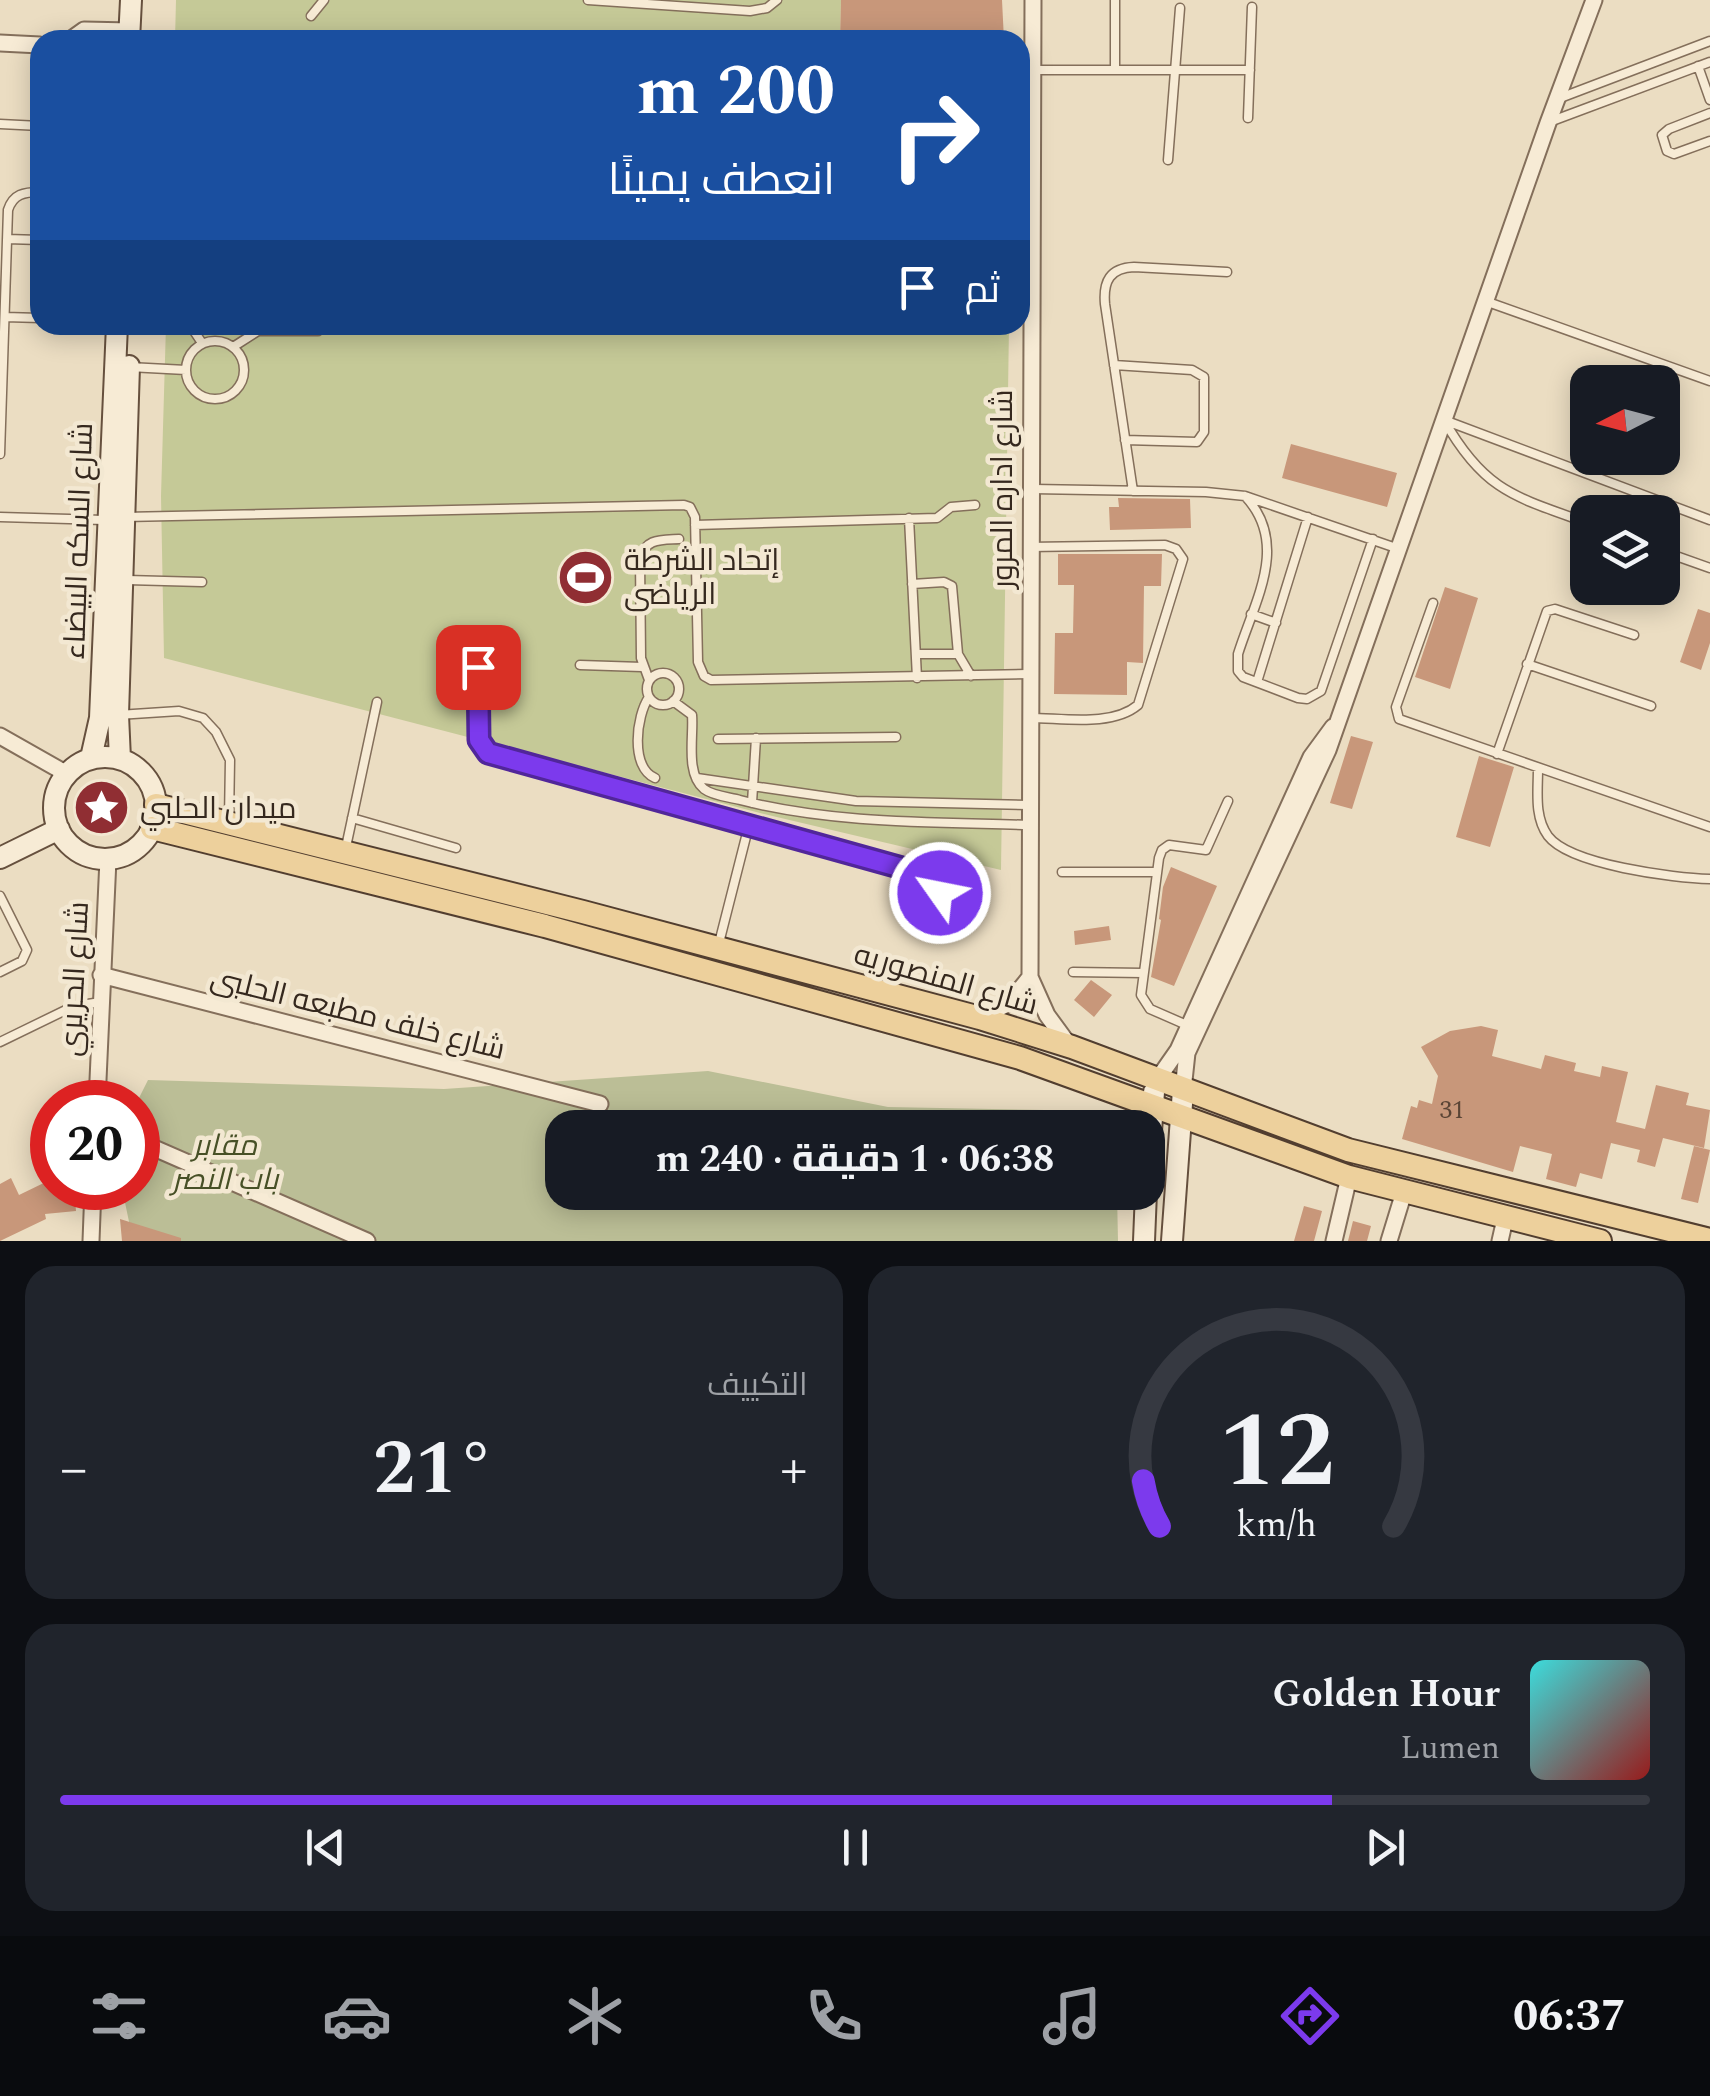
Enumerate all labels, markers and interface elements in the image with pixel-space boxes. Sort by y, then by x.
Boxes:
text: 200 m [637,39,835,145]
icon: right [870,70,1000,200]
text: انعطف يمينًا [608,146,835,215]
icon: arrive [890,260,945,315]
text: ثم [965,262,1000,320]
north arrow [1570,365,1680,475]
map controls [1570,365,1680,605]
street label: شارع اداره المرور [980,390,1026,590]
street label: شارع السكه البيضاء [52,422,106,660]
button: layers [1570,495,1680,605]
place label: إتحاد الشرطة الرياضى [624,538,779,618]
sports icon: إتحاد الشرطة الرياضى [555,547,615,607]
pin [436,625,521,710]
icon: arrive [451,640,506,695]
place icon: ميدان الحلبي [71,778,131,838]
place label: ميدان الحلبي [140,786,297,832]
position arrow [888,841,992,945]
street label: شارع الحريري [48,900,102,1058]
street label: شارع المنصوريه [848,932,1043,1028]
street label: شارع خلف مطبعه الحلبى [206,955,510,1073]
speed limit sign: 20 [30,1080,160,1210]
house number: 31 [1439,1092,1465,1130]
park label: مقابر باب النصر [168,1123,280,1203]
text: 06:38 · 1 دقيقة · 240 m [656,1131,1054,1189]
text: التكييف [707,1361,808,1410]
text: 12 [1218,1374,1335,1532]
text: 21° [373,1413,495,1527]
text: − [60,1428,88,1511]
text: + [780,1428,808,1511]
text: km/h [1236,1498,1316,1553]
text: Golden Hour [1273,1666,1500,1724]
text: Lumen [1400,1724,1500,1773]
icon: previous [298,1820,353,1875]
icon: pause [828,1820,883,1875]
icon: next [1358,1820,1413,1875]
icon: filters [84,1981,154,2051]
icon: car [322,1981,392,2051]
icon: climate [560,1981,630,2051]
icon: phone [799,1981,869,2051]
icon: music [1037,1981,1107,2051]
icon: directions [1275,1981,1345,2051]
text: 06:37 [1513,1982,1626,2051]

